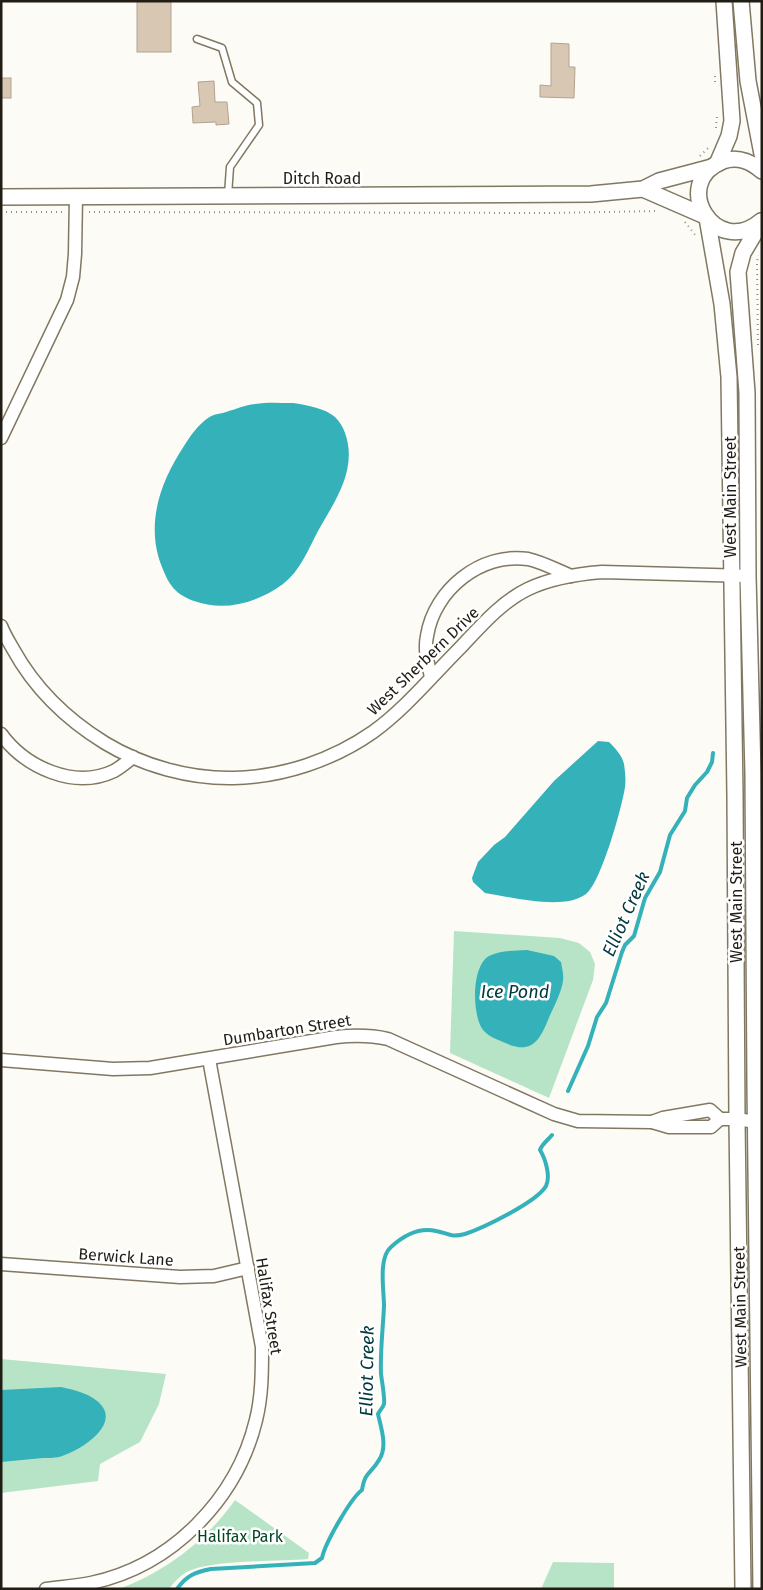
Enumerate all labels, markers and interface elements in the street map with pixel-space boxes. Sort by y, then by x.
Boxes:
street label: Ditch Road [283,169,361,188]
street label: West Main Street [721,436,740,558]
street label: West Sherbern Drive [363,603,483,719]
street label: West Main Street [727,841,746,963]
water label: Elliot Creek [598,868,655,960]
water label: Ice Pond [481,981,550,1003]
street label: Dumbarton Street [222,1010,353,1050]
street label: Berwick Lane [78,1244,174,1270]
street label: West Main Street [729,1246,751,1368]
street label: Halifax Street [252,1256,286,1356]
water label: Elliot Creek [355,1325,379,1416]
park label: Halifax Park [197,1527,284,1546]

